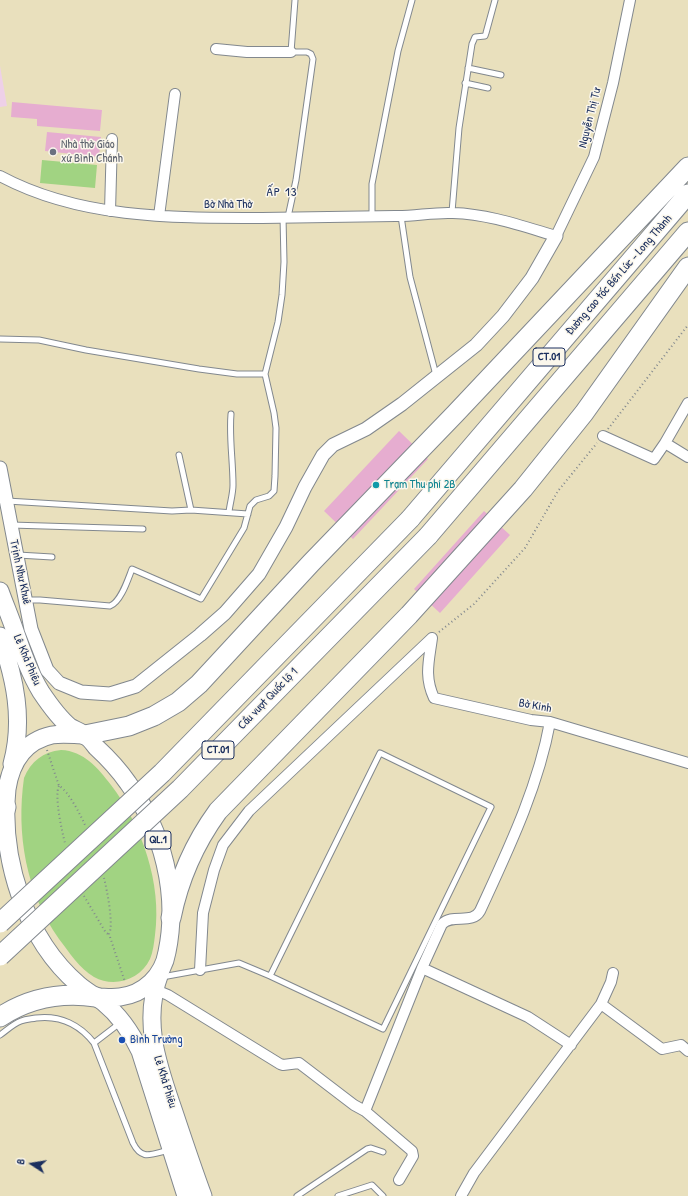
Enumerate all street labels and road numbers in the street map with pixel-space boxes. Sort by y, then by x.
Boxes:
street label: Nguyễn Thị Tư [576,87,604,149]
street label: Bờ Nhà Thờ [204,198,252,212]
street label: Đường cao tốc Bến Lức - Long Thành [563,212,675,338]
road number: CT.01 [533,348,565,366]
street label: Trịnh Như Khuê [6,538,34,606]
street label: Lê Khả Phiêu [10,632,44,688]
street label: Cầu vượt Quốc lộ 1 [235,665,301,733]
street label: Bờ Kinh [517,696,553,716]
road number: CT.01 [202,741,234,759]
road number: QL.1 [145,831,171,849]
street label: Lê Khả Phiêu [150,1054,180,1110]

